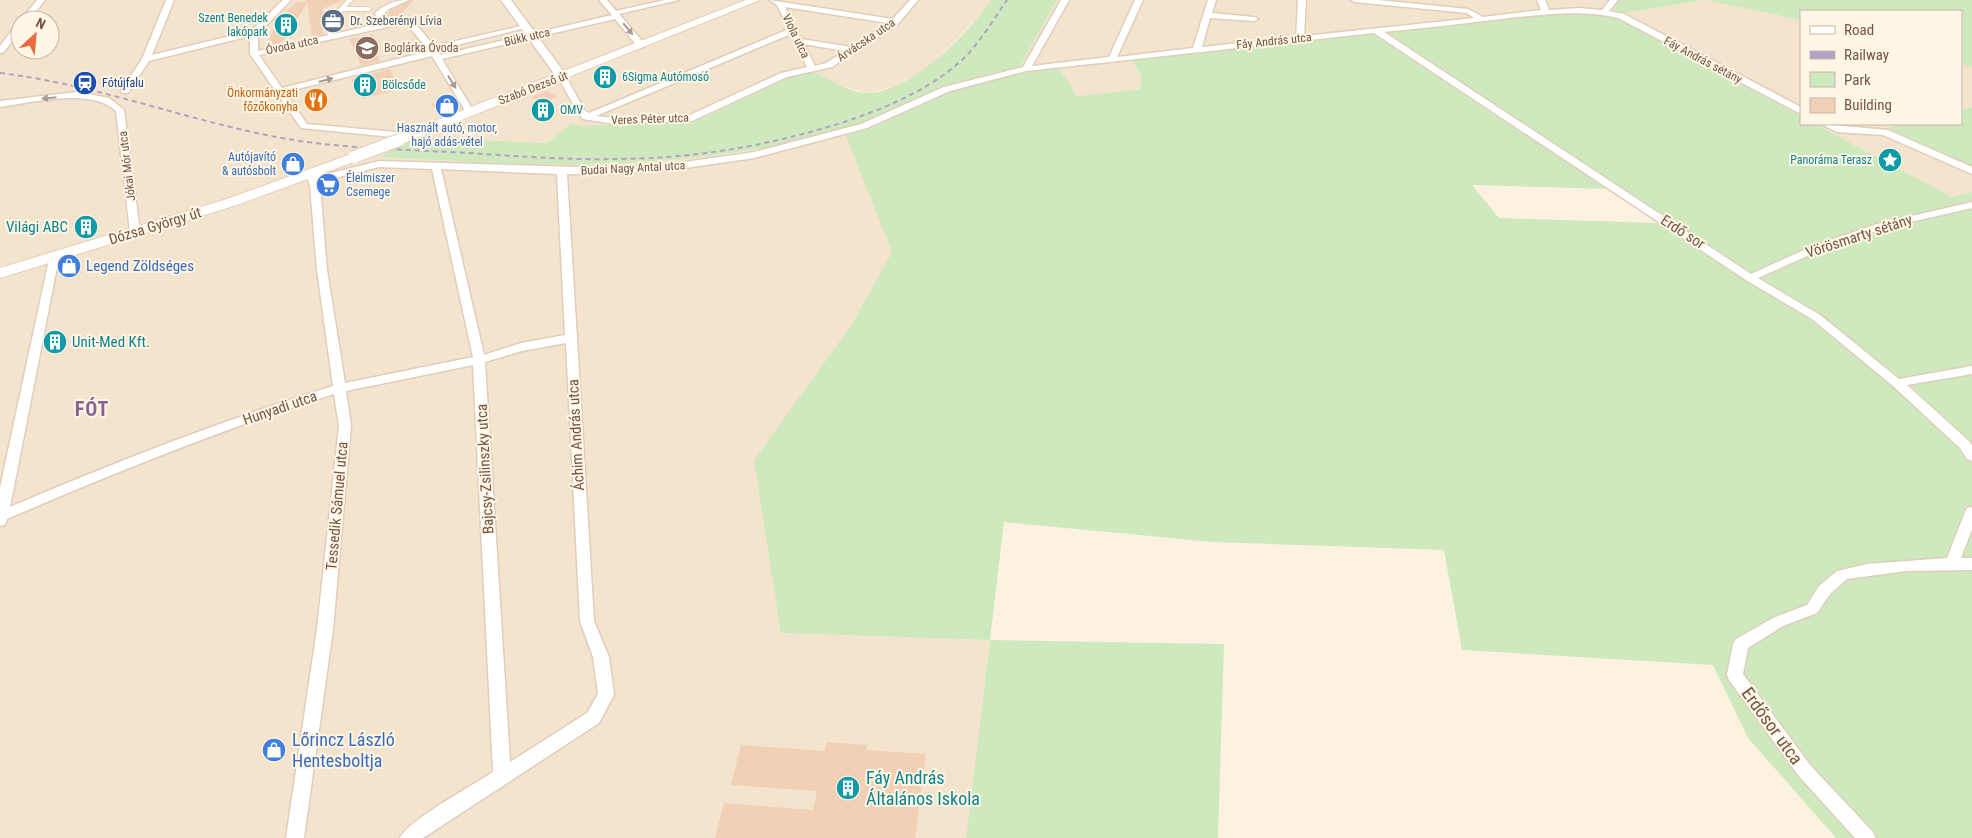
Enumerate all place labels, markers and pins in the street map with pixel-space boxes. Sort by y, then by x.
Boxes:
office icon: Dr. Szeberényi Lívia [320,8,346,34]
place label: Szent Benedek lakópark [198,11,269,39]
building icon: Szent Benedek lakópark [273,12,299,38]
place label: Dr. Szeberényi Lívia [350,14,442,28]
school or university icon: Boglárka Óvoda [354,35,380,61]
place label: Boglárka Óvoda [384,40,459,55]
building icon: 6Sigma Autómosó [592,64,618,90]
station icon: Fótújfalu [72,70,98,96]
place label: 6Sigma Autómosó [622,70,709,84]
building icon: Bölcsőde [352,72,378,98]
place label: Fótújfalu [102,76,144,90]
place label: Bölcsőde [382,78,426,92]
place label: Önkormányzati főzőkonyha [227,85,298,114]
restaurant icon: Önkormányzati főzőkonyha [303,87,329,113]
shop icon: Használt autó, motor, hajó adás-vétel [434,93,460,119]
building icon: OMV [530,97,556,123]
place label: OMV [560,103,583,117]
place label: Használt autó, motor, hajó adás-vétel [397,121,497,149]
place icon: Panoráma Terasz [1877,147,1903,173]
place label: Autójavító & autósbolt [222,150,276,178]
shop icon: Autójavító & autósbolt [280,151,306,177]
place label: Panoráma Terasz [1790,153,1872,167]
place label: Élelmiszer Csemege [346,170,395,199]
supermarket icon: Élelmiszer Csemege [315,172,341,198]
building icon: Világi ABC [73,214,99,240]
place label: Világi ABC [6,218,68,236]
shop icon: Legend Zöldséges [56,253,82,279]
place label: Legend Zöldséges [86,257,194,275]
building icon: Unit-Med Kft. [42,329,68,355]
place label: Unit-Med Kft. [72,333,150,351]
place label: Lőrincz László Hentesboltja [292,729,395,771]
shop icon: Lőrincz László Hentesboltja [261,737,287,763]
place label: Fáy András Általános Iskola [866,767,980,809]
building icon: Fáy András Általános Iskola [835,775,861,801]

